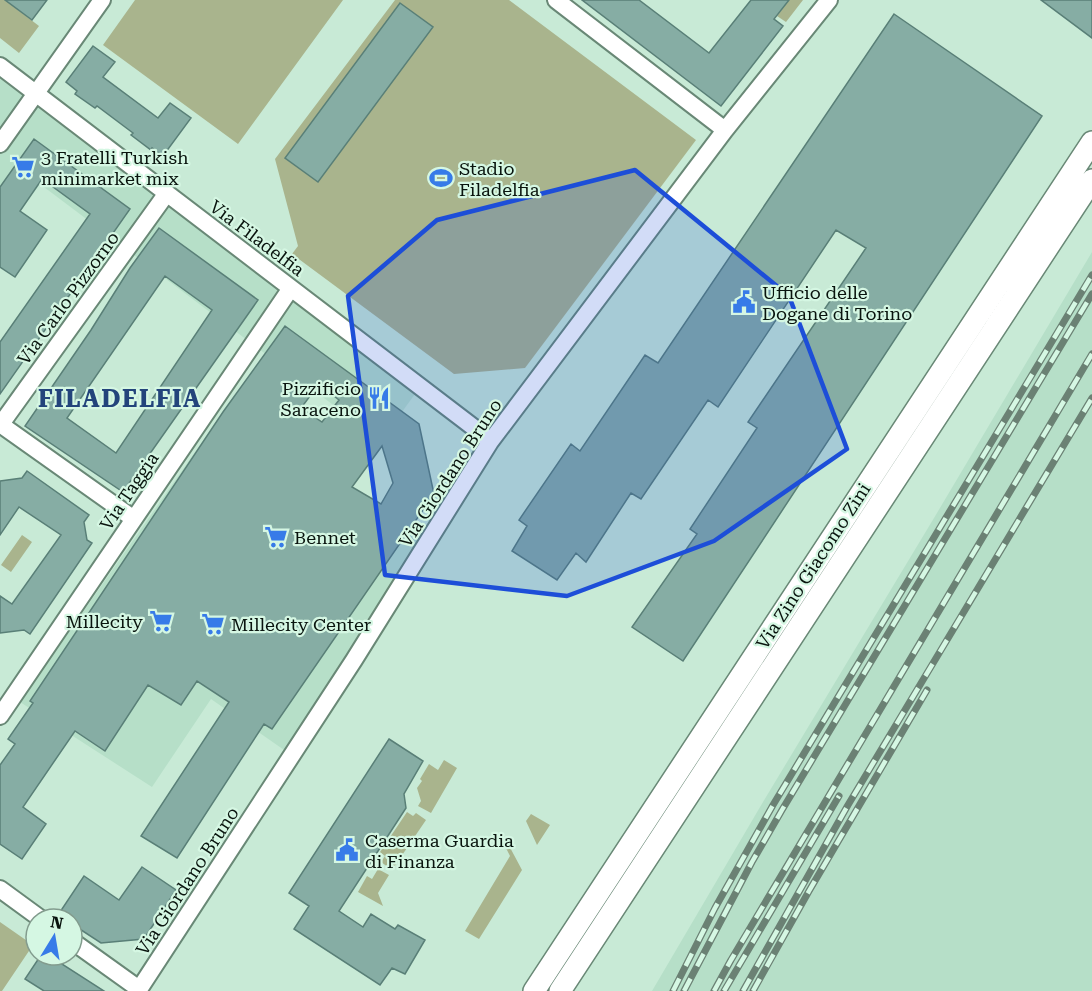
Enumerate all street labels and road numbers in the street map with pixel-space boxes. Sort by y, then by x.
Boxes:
street label: Via Filadelfia [206,196,309,281]
street label: Via Carlo Pizzorno [13,227,123,369]
street label: Via Giordano Bruno [394,395,506,551]
street label: Via Taggia [95,448,163,534]
street label: Via Zino Giacomo Zini [752,479,875,653]
street label: Via Giordano Bruno [131,803,243,959]

